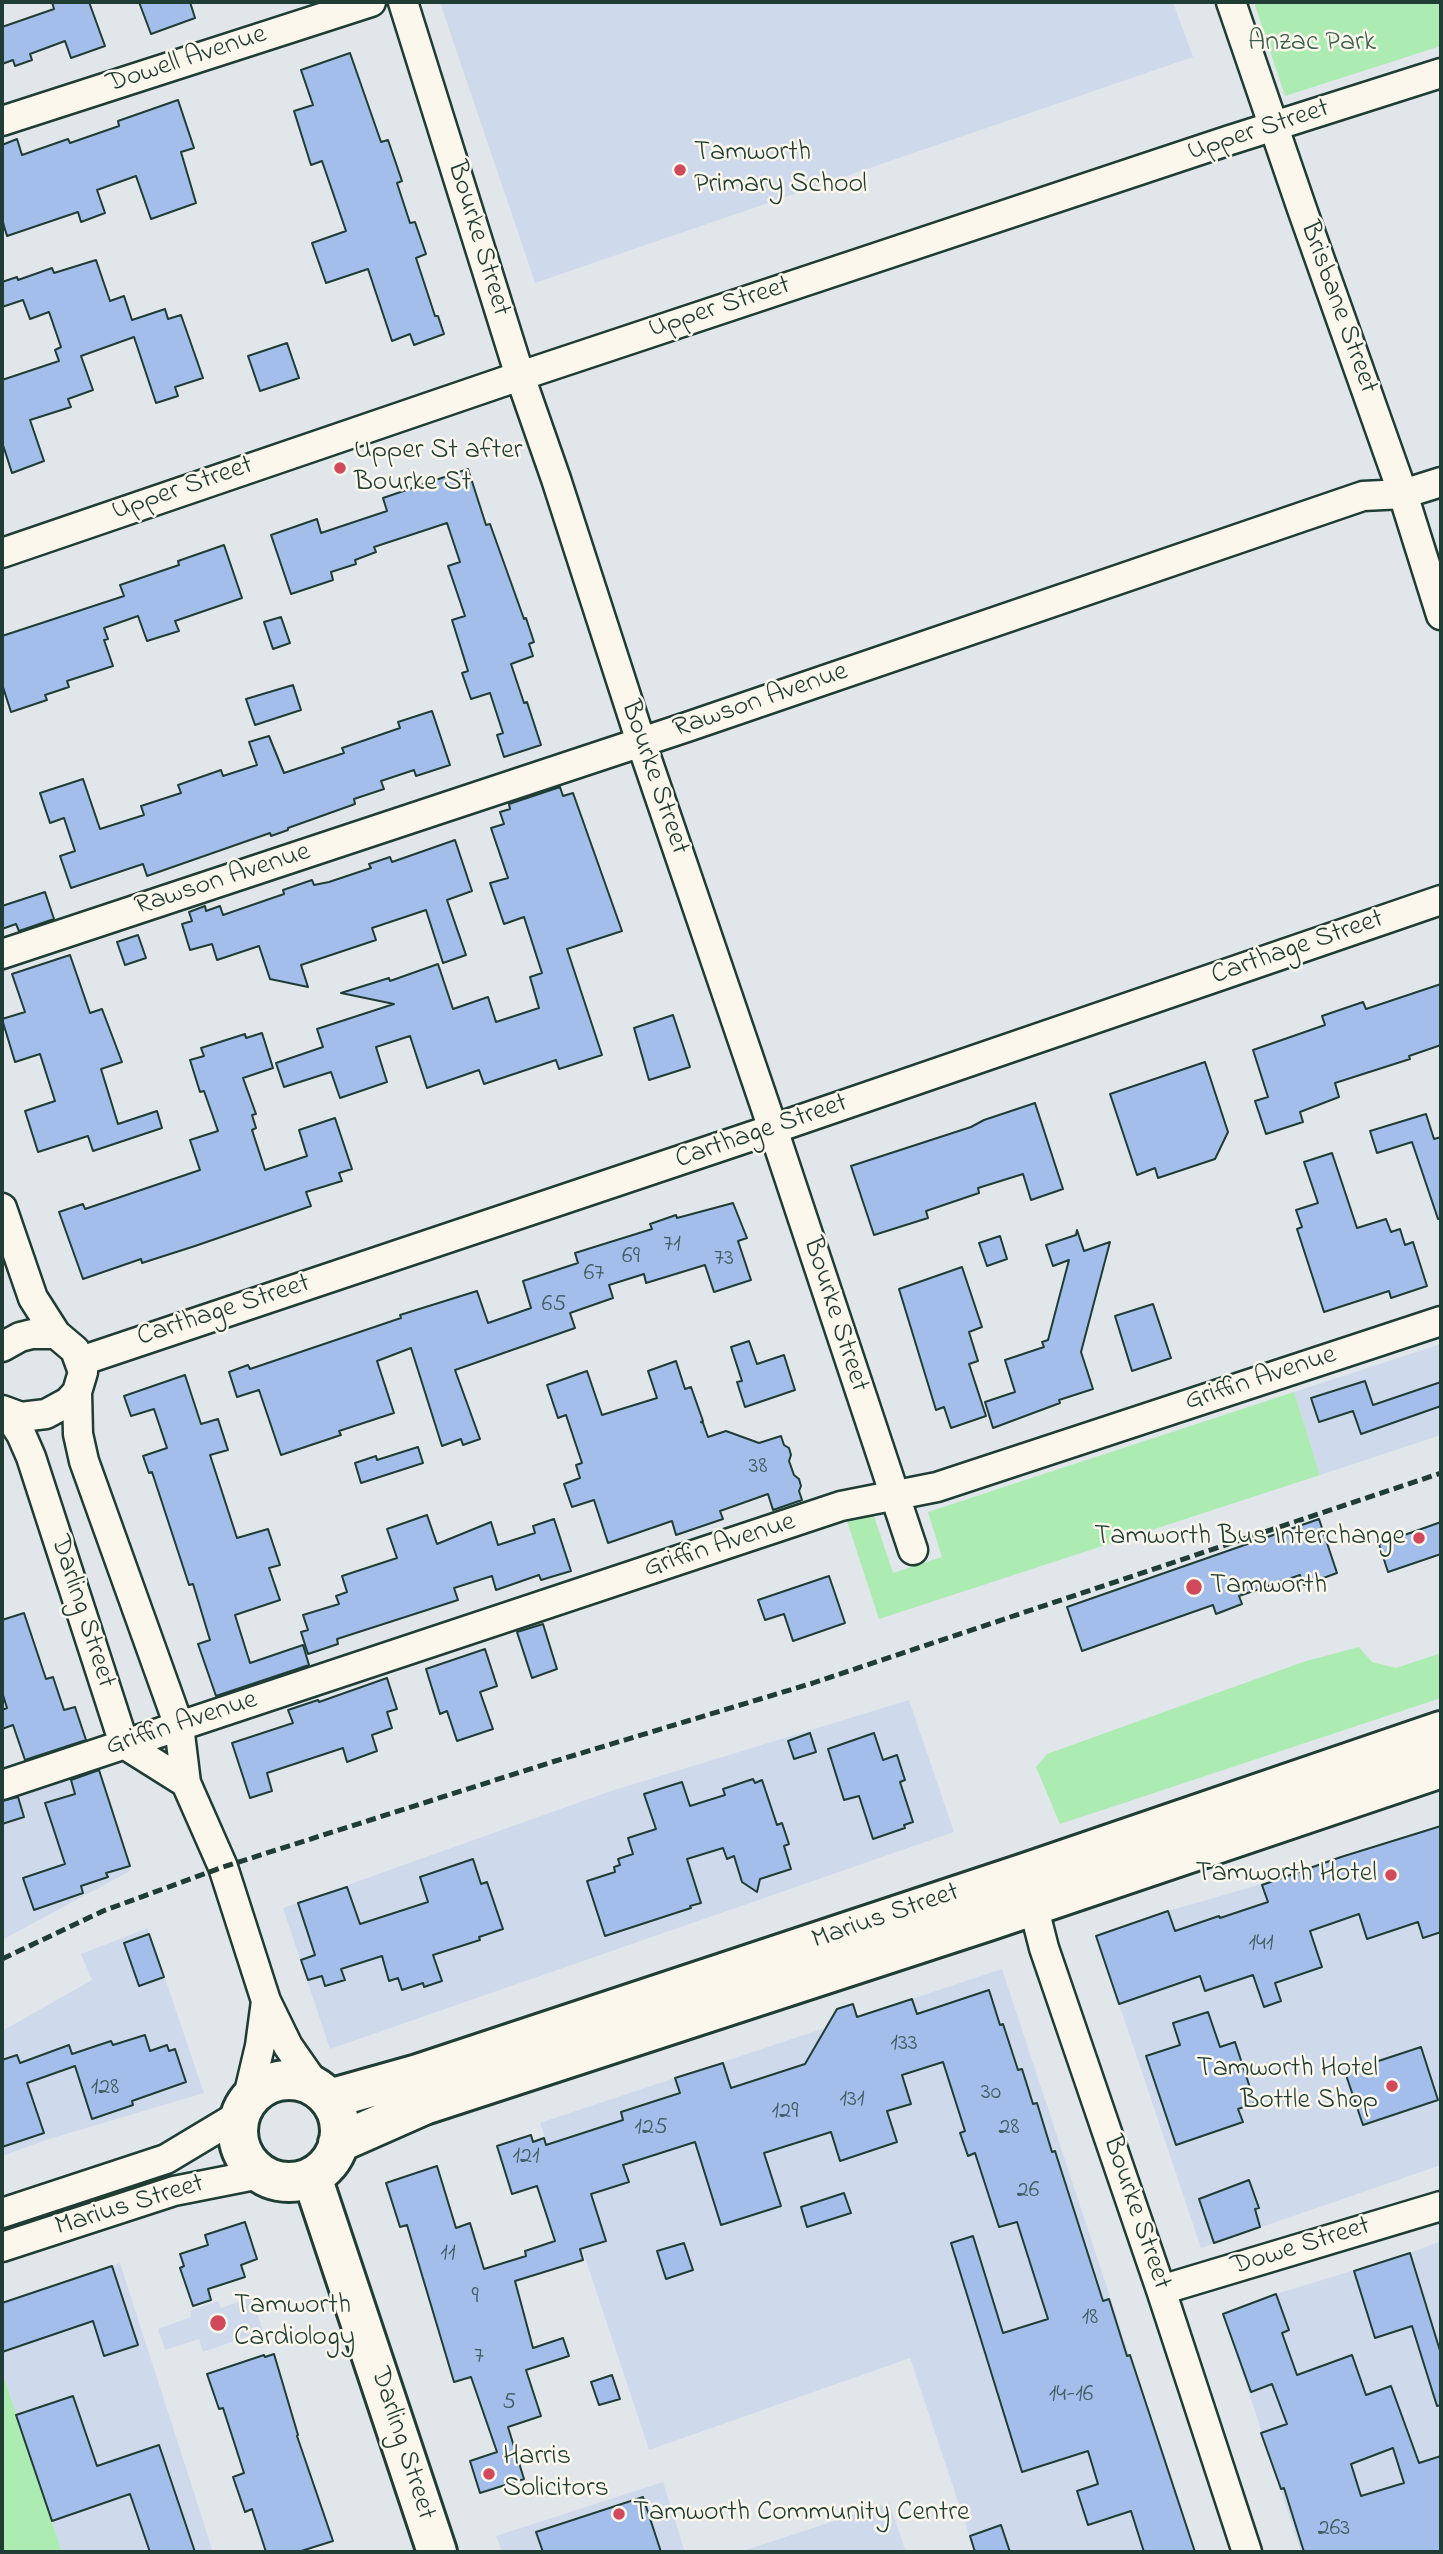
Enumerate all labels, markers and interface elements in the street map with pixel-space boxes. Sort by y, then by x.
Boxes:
street label: Dowell Avenue [103,19,271,103]
park label: Anzac Park [1248,27,1376,61]
street label: Upper Street [1184,93,1334,171]
place label: Tamworth Primary School [694,137,867,203]
street label: Bourke Street [437,157,517,321]
marker: Tamworth Primary School [672,162,688,178]
street label: Brisbane Street [1290,217,1384,399]
street label: Upper Street [645,270,795,348]
place label: Upper St after Bourke St [354,435,522,501]
street label: Upper Street [108,450,258,530]
marker: Upper St after Bourke St [332,460,348,476]
street label: Rawson Avenue [669,656,853,748]
street label: Bourke Street [611,697,695,859]
street label: Rawson Avenue [131,837,315,925]
street label: Carthage Street [1208,904,1388,994]
street label: Carthage Street [672,1088,852,1178]
house number: 71 [663,1232,681,1260]
street label: Bourke Street [793,1234,875,1396]
house number: 69 [622,1244,640,1272]
house number: 73 [714,1246,734,1274]
house number: 67 [584,1261,604,1289]
street label: Carthage Street [133,1268,315,1356]
house number: 65 [542,1292,566,1320]
street label: Griffin Avenue [1181,1340,1341,1420]
house number: 38 [749,1454,767,1482]
street label: Griffin Avenue [640,1507,800,1587]
place label: Tamworth Bus Interchange [1094,1521,1405,1555]
marker: Tamworth Bus Interchange [1411,1530,1427,1546]
street label: Darling Street [41,1532,121,1692]
place label: Tamworth [1210,1570,1327,1604]
marker: Tamworth [1184,1577,1204,1597]
street label: Griffin Avenue [102,1685,262,1765]
place label: Tamworth Hotel [1196,1858,1377,1892]
marker: Tamworth Hotel [1383,1867,1399,1883]
street label: Marius Street [808,1877,964,1959]
house number: 141 [1248,1931,1274,1959]
house number: 133 [890,2031,918,2059]
place label: Tamworth Hotel Bottle Shop [1197,2053,1378,2119]
house number: 128 [91,2075,119,2103]
marker: Tamworth Hotel Bottle Shop [1384,2078,1400,2094]
house number: 30 [981,2080,1001,2108]
house number: 131 [839,2087,865,2115]
house number: 129 [772,2099,798,2127]
house number: 125 [634,2115,668,2143]
house number: 28 [999,2115,1019,2143]
street label: Bourke Street [1093,2132,1177,2294]
house number: 121 [512,2144,540,2172]
street label: Marius Street [52,2168,208,2246]
house number: 26 [1017,2178,1039,2206]
street label: Dowe Street [1227,2211,1375,2285]
house number: 11 [440,2241,456,2269]
house number: 9 [471,2284,479,2312]
place label: Tamworth Cardiology [234,2290,355,2356]
house number: 18 [1082,2305,1098,2333]
marker: Tamworth Cardiology [208,2313,228,2333]
house number: 7 [474,2344,484,2372]
street label: Darling Street [361,2364,441,2524]
house number: 14-16 [1049,2382,1093,2410]
house number: 5 [502,2390,516,2418]
place label: Harris Solicitors [503,2441,609,2507]
marker: Harris Solicitors [481,2466,497,2482]
place label: Tamworth Community Centre [633,2497,969,2531]
marker: Tamworth Community Centre [611,2506,627,2522]
house number: 263 [1318,2516,1350,2544]

